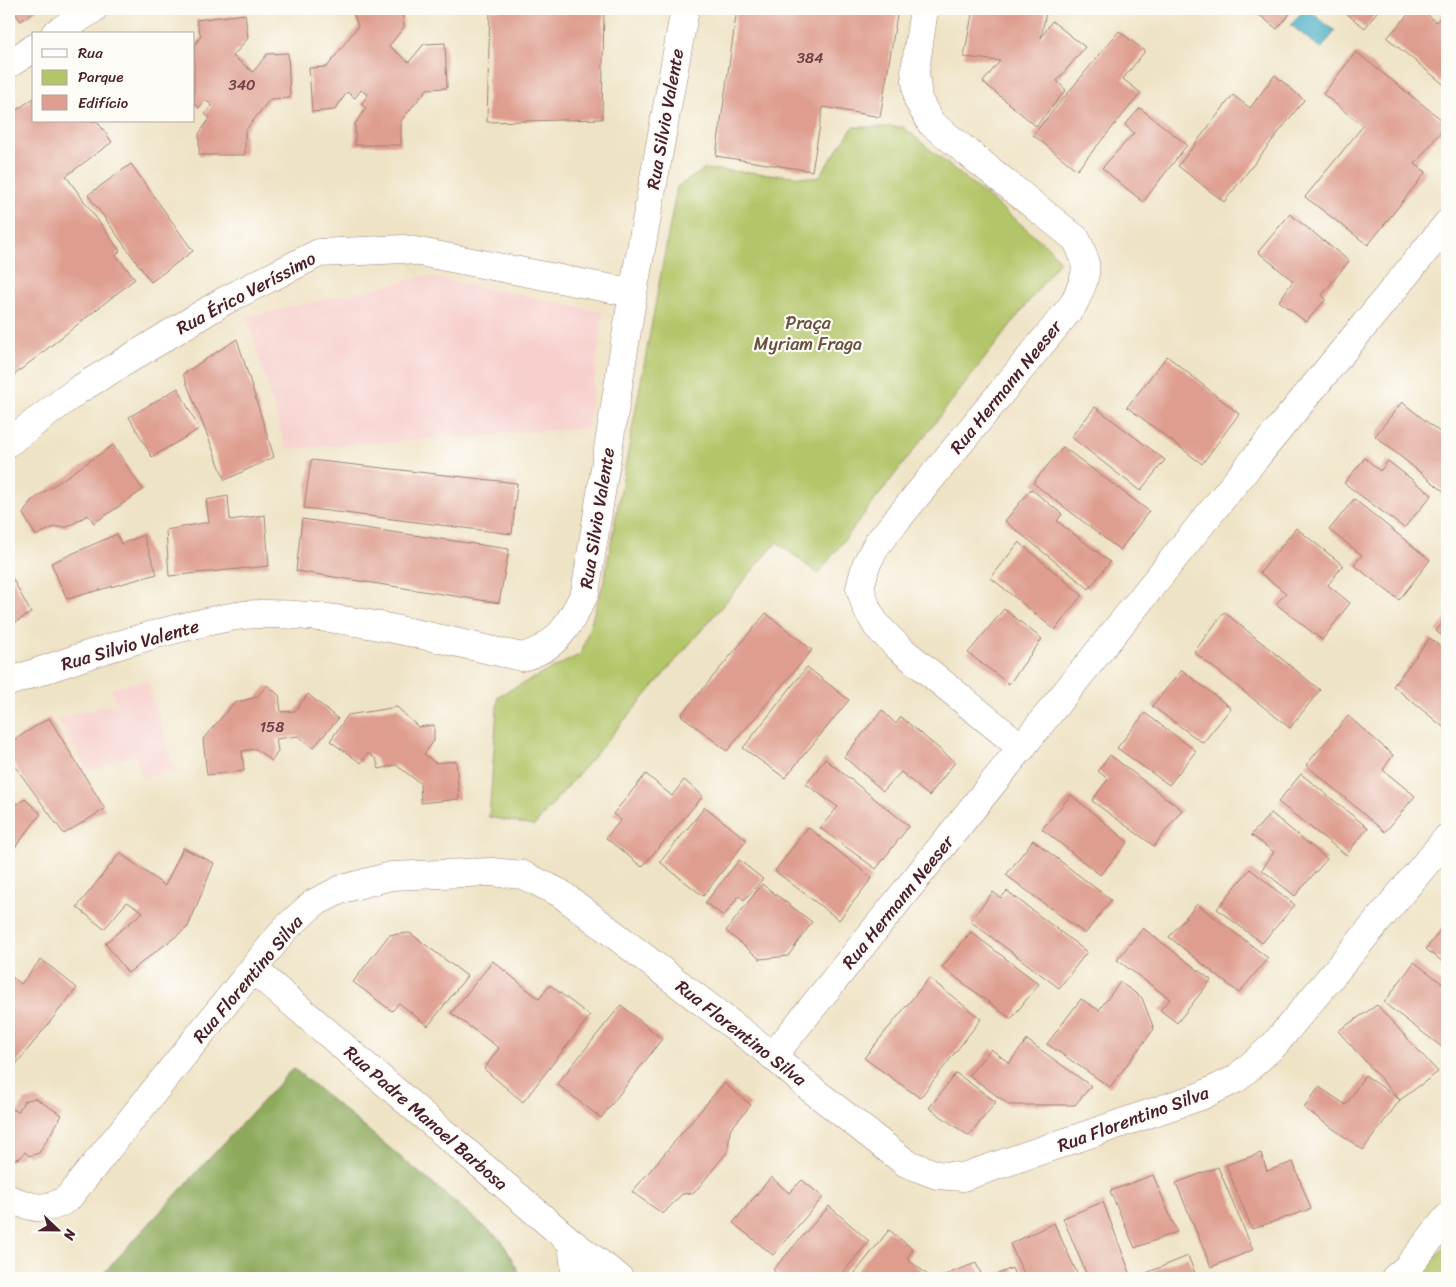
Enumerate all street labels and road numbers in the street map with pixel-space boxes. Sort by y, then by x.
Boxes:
street label: Rua Silvio Valente [637,46,693,192]
street label: Rua Érico Veríssimo [170,243,322,343]
street label: Rua Hermann Neeser [942,311,1072,461]
street label: Rua Silvio Valente [570,445,624,591]
street label: Rua Silvio Valente [57,610,203,680]
street label: Rua Hermann Neeser [834,826,964,976]
street label: Rua Florentino Silva [184,907,312,1050]
street label: Rua Florentino Silva [668,971,814,1095]
street label: Rua Padre Manoel Barbosa [336,1037,516,1199]
street label: Rua Florentino Silva [1053,1076,1214,1161]

